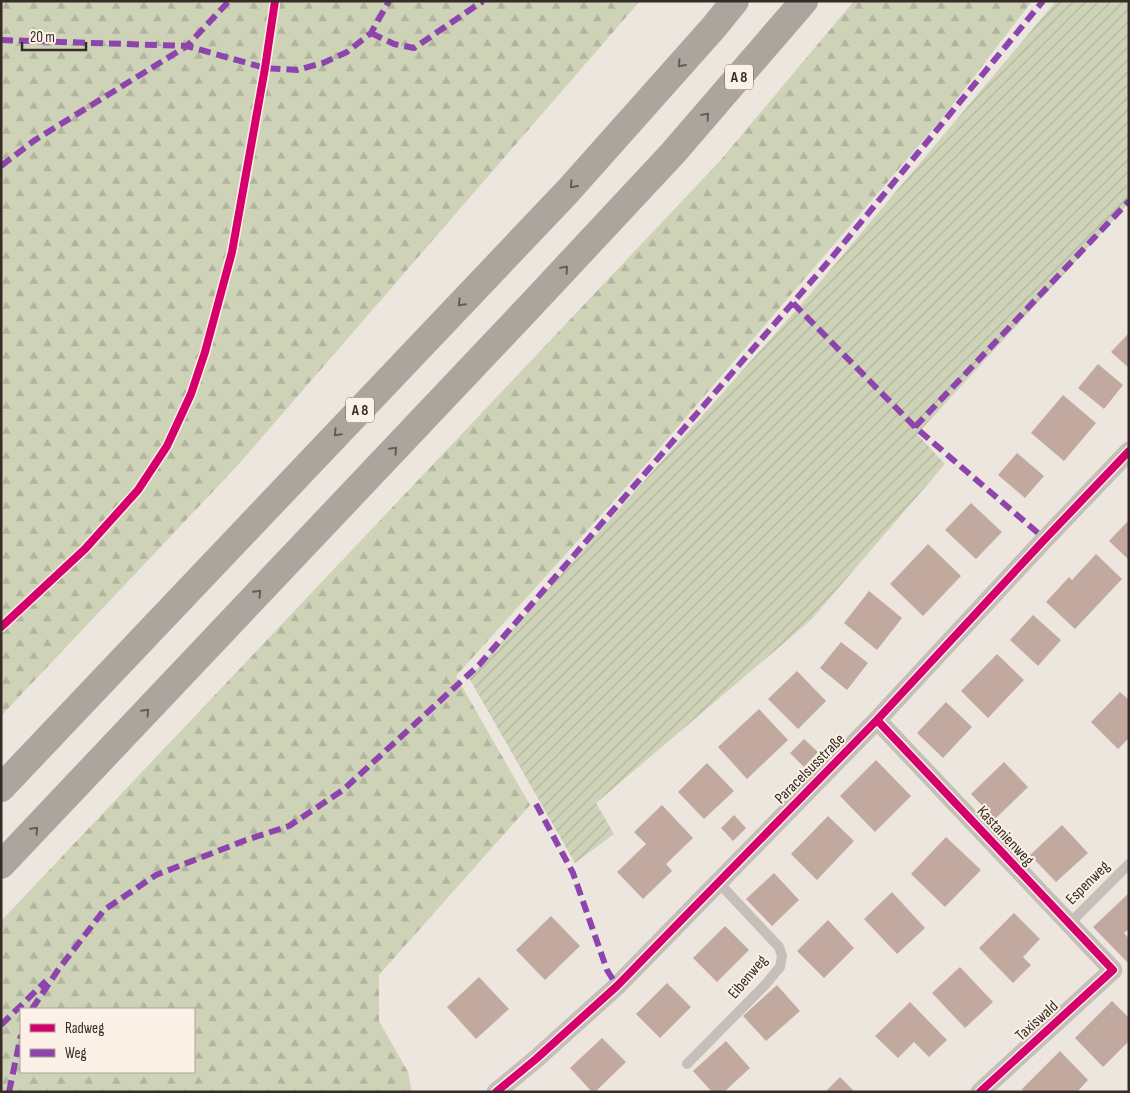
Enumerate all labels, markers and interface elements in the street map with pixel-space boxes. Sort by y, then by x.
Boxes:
scale bar [22,20,86,52]
text: 20 m [30,28,55,47]
one-way arrow [678,58,687,67]
road number: A 8 [725,64,753,90]
one-way arrow [700,113,708,122]
one-way arrow [570,180,579,189]
one-way arrow [559,265,568,274]
one-way arrow [458,297,467,306]
road number: A 8 [346,398,374,422]
one-way arrow [334,428,343,437]
one-way arrow [388,447,397,456]
one-way arrow [252,590,261,599]
one-way arrow [141,708,150,717]
street label: Paracelsusstraße [771,730,849,808]
street label: Kastanienweg [973,802,1037,870]
one-way arrow [29,826,38,835]
street label: Espenweg [1062,857,1114,909]
street label: Eibenweg [724,951,772,1003]
street label: Taxiswald [1012,997,1062,1045]
legend [20,1008,195,1073]
text: Radweg [65,1019,104,1038]
text: Weg [65,1044,87,1063]

